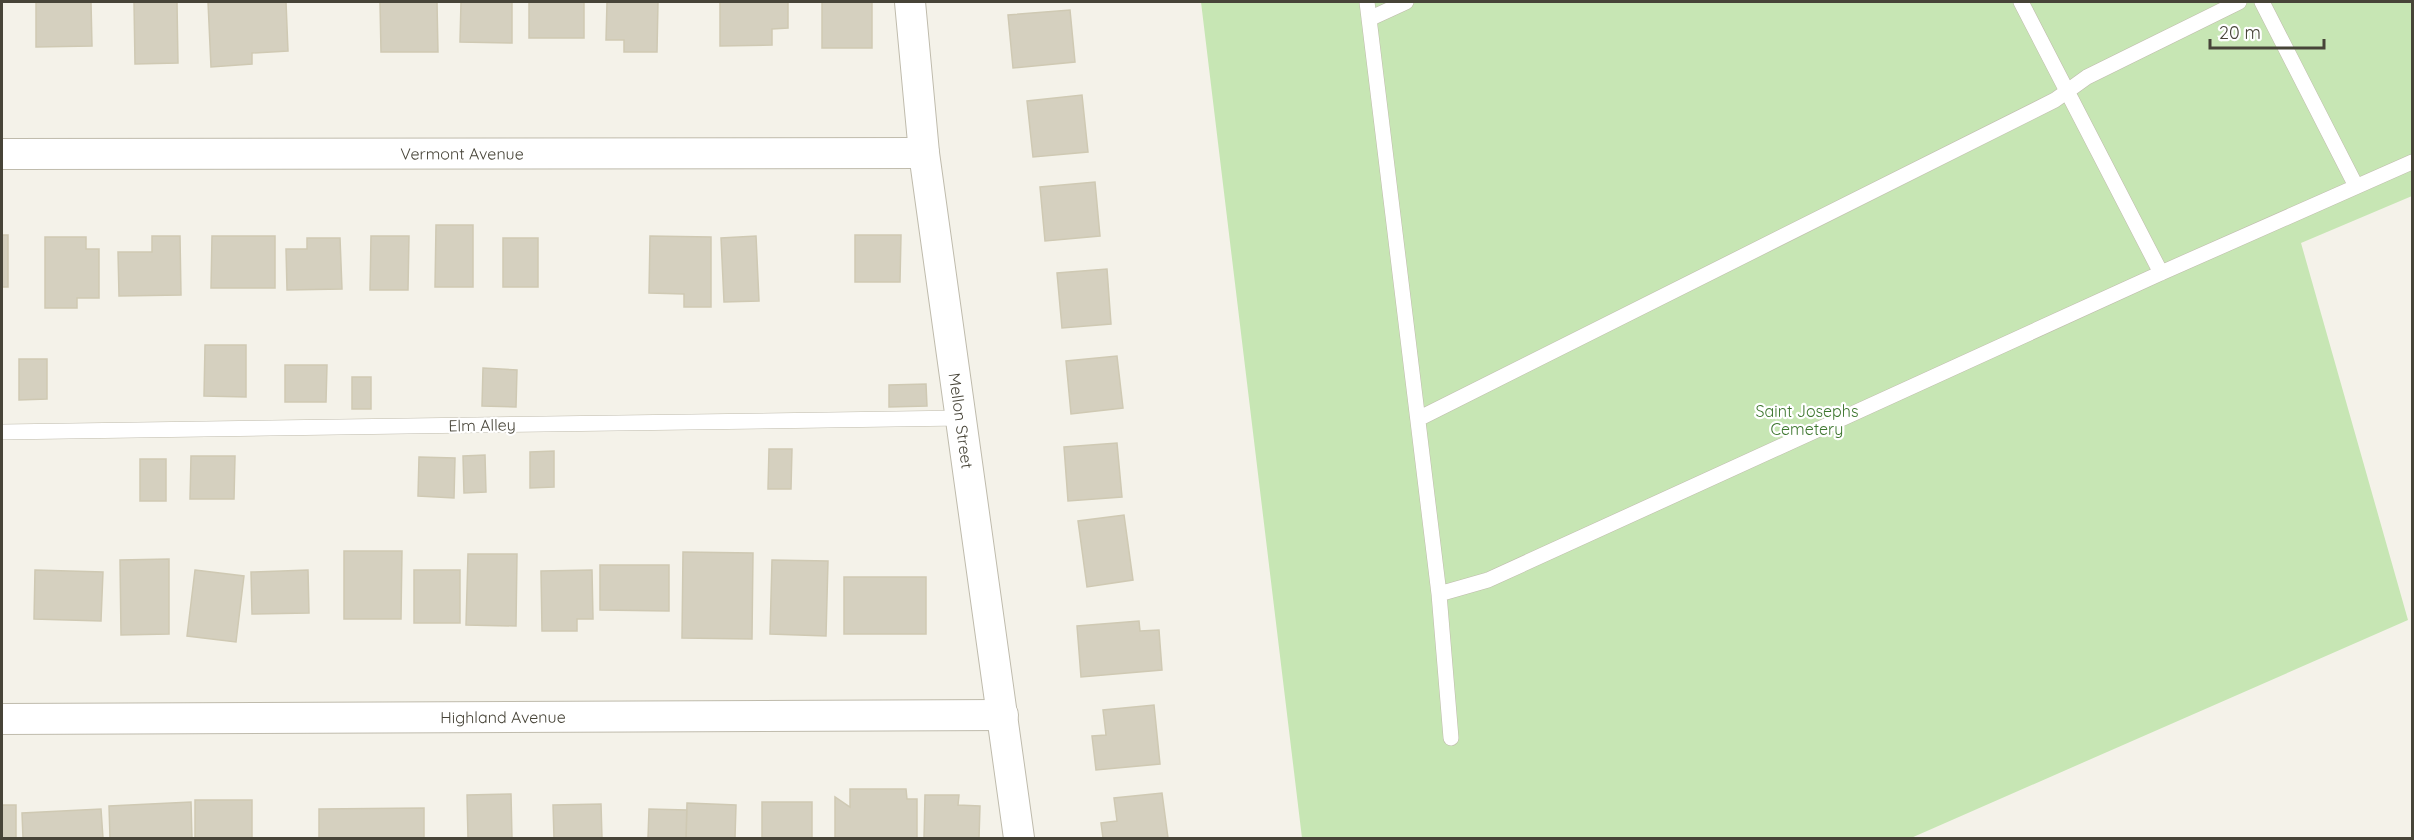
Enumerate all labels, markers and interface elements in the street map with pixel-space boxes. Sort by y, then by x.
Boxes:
scale bar [2210,12,2324,50]
text: 20 m [2219,21,2261,44]
street label: Vermont Avenue [400,143,524,164]
street label: Mellon Street [945,372,978,470]
park label: Saint Josephs Cemetery [1756,401,1858,439]
street label: Elm Alley [448,414,516,436]
street label: Highland Avenue [440,707,566,727]

